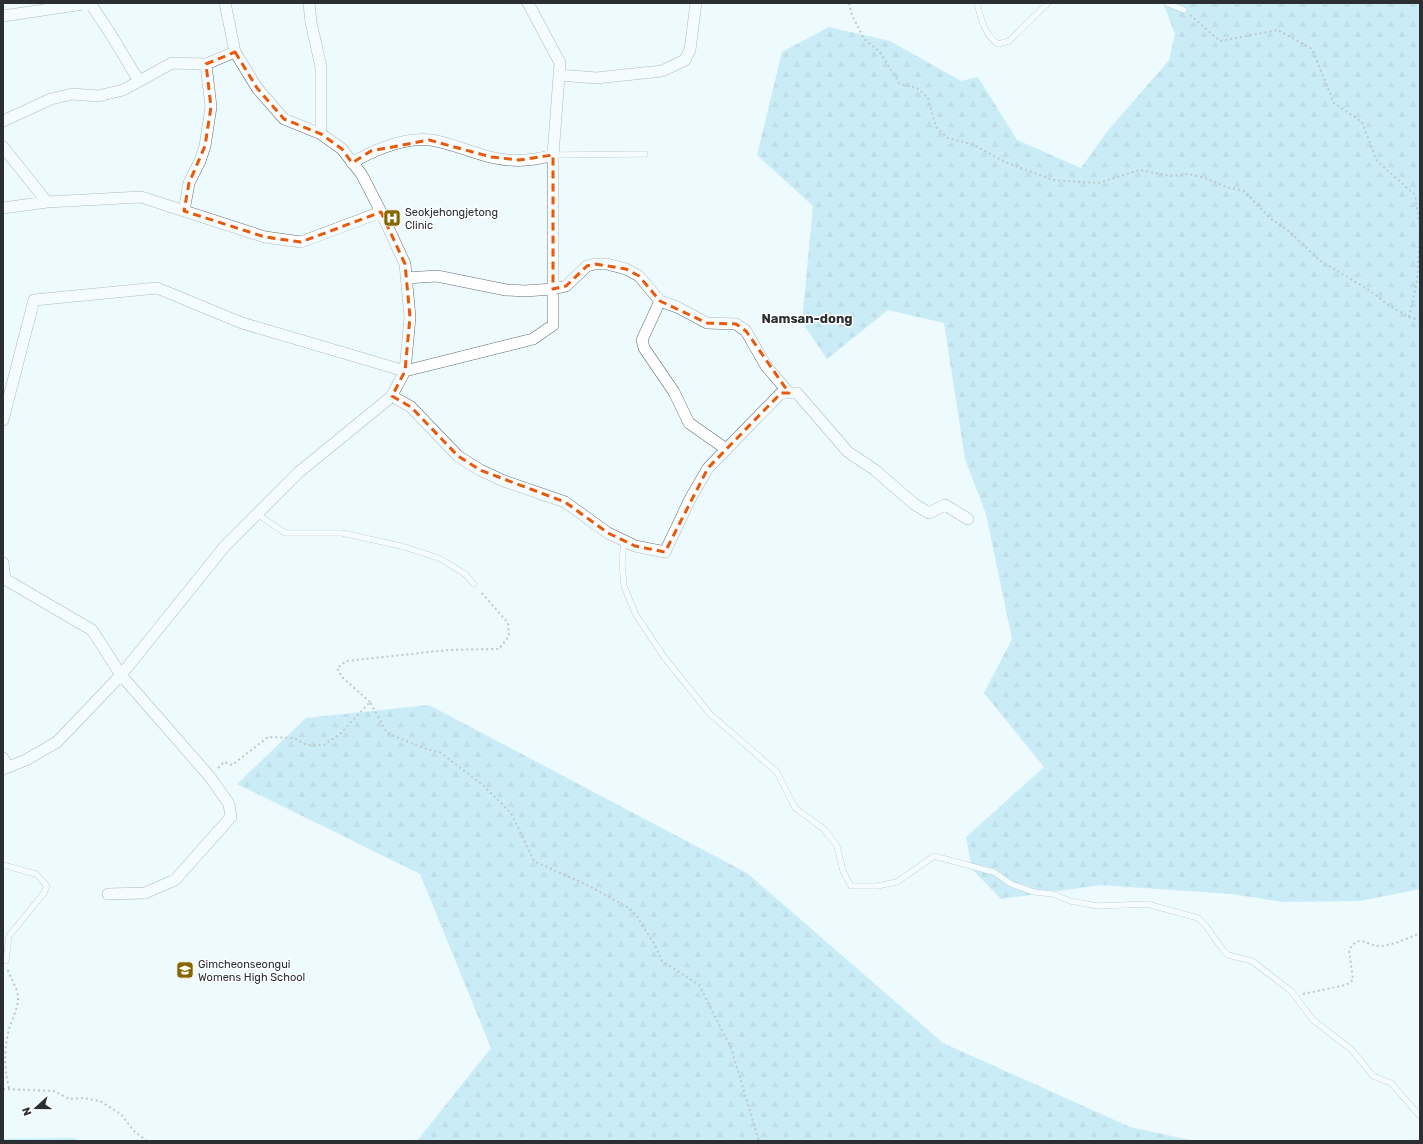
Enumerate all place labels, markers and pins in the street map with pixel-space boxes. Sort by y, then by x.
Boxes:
place label: Seokjehongjetong Clinic [405,206,498,232]
hospital icon: Seokjehongjetong Clinic [382,208,402,228]
place label: Gimcheonseongui Womens High School [198,958,305,984]
school or university icon: Gimcheonseongui Womens High School [175,960,195,980]

